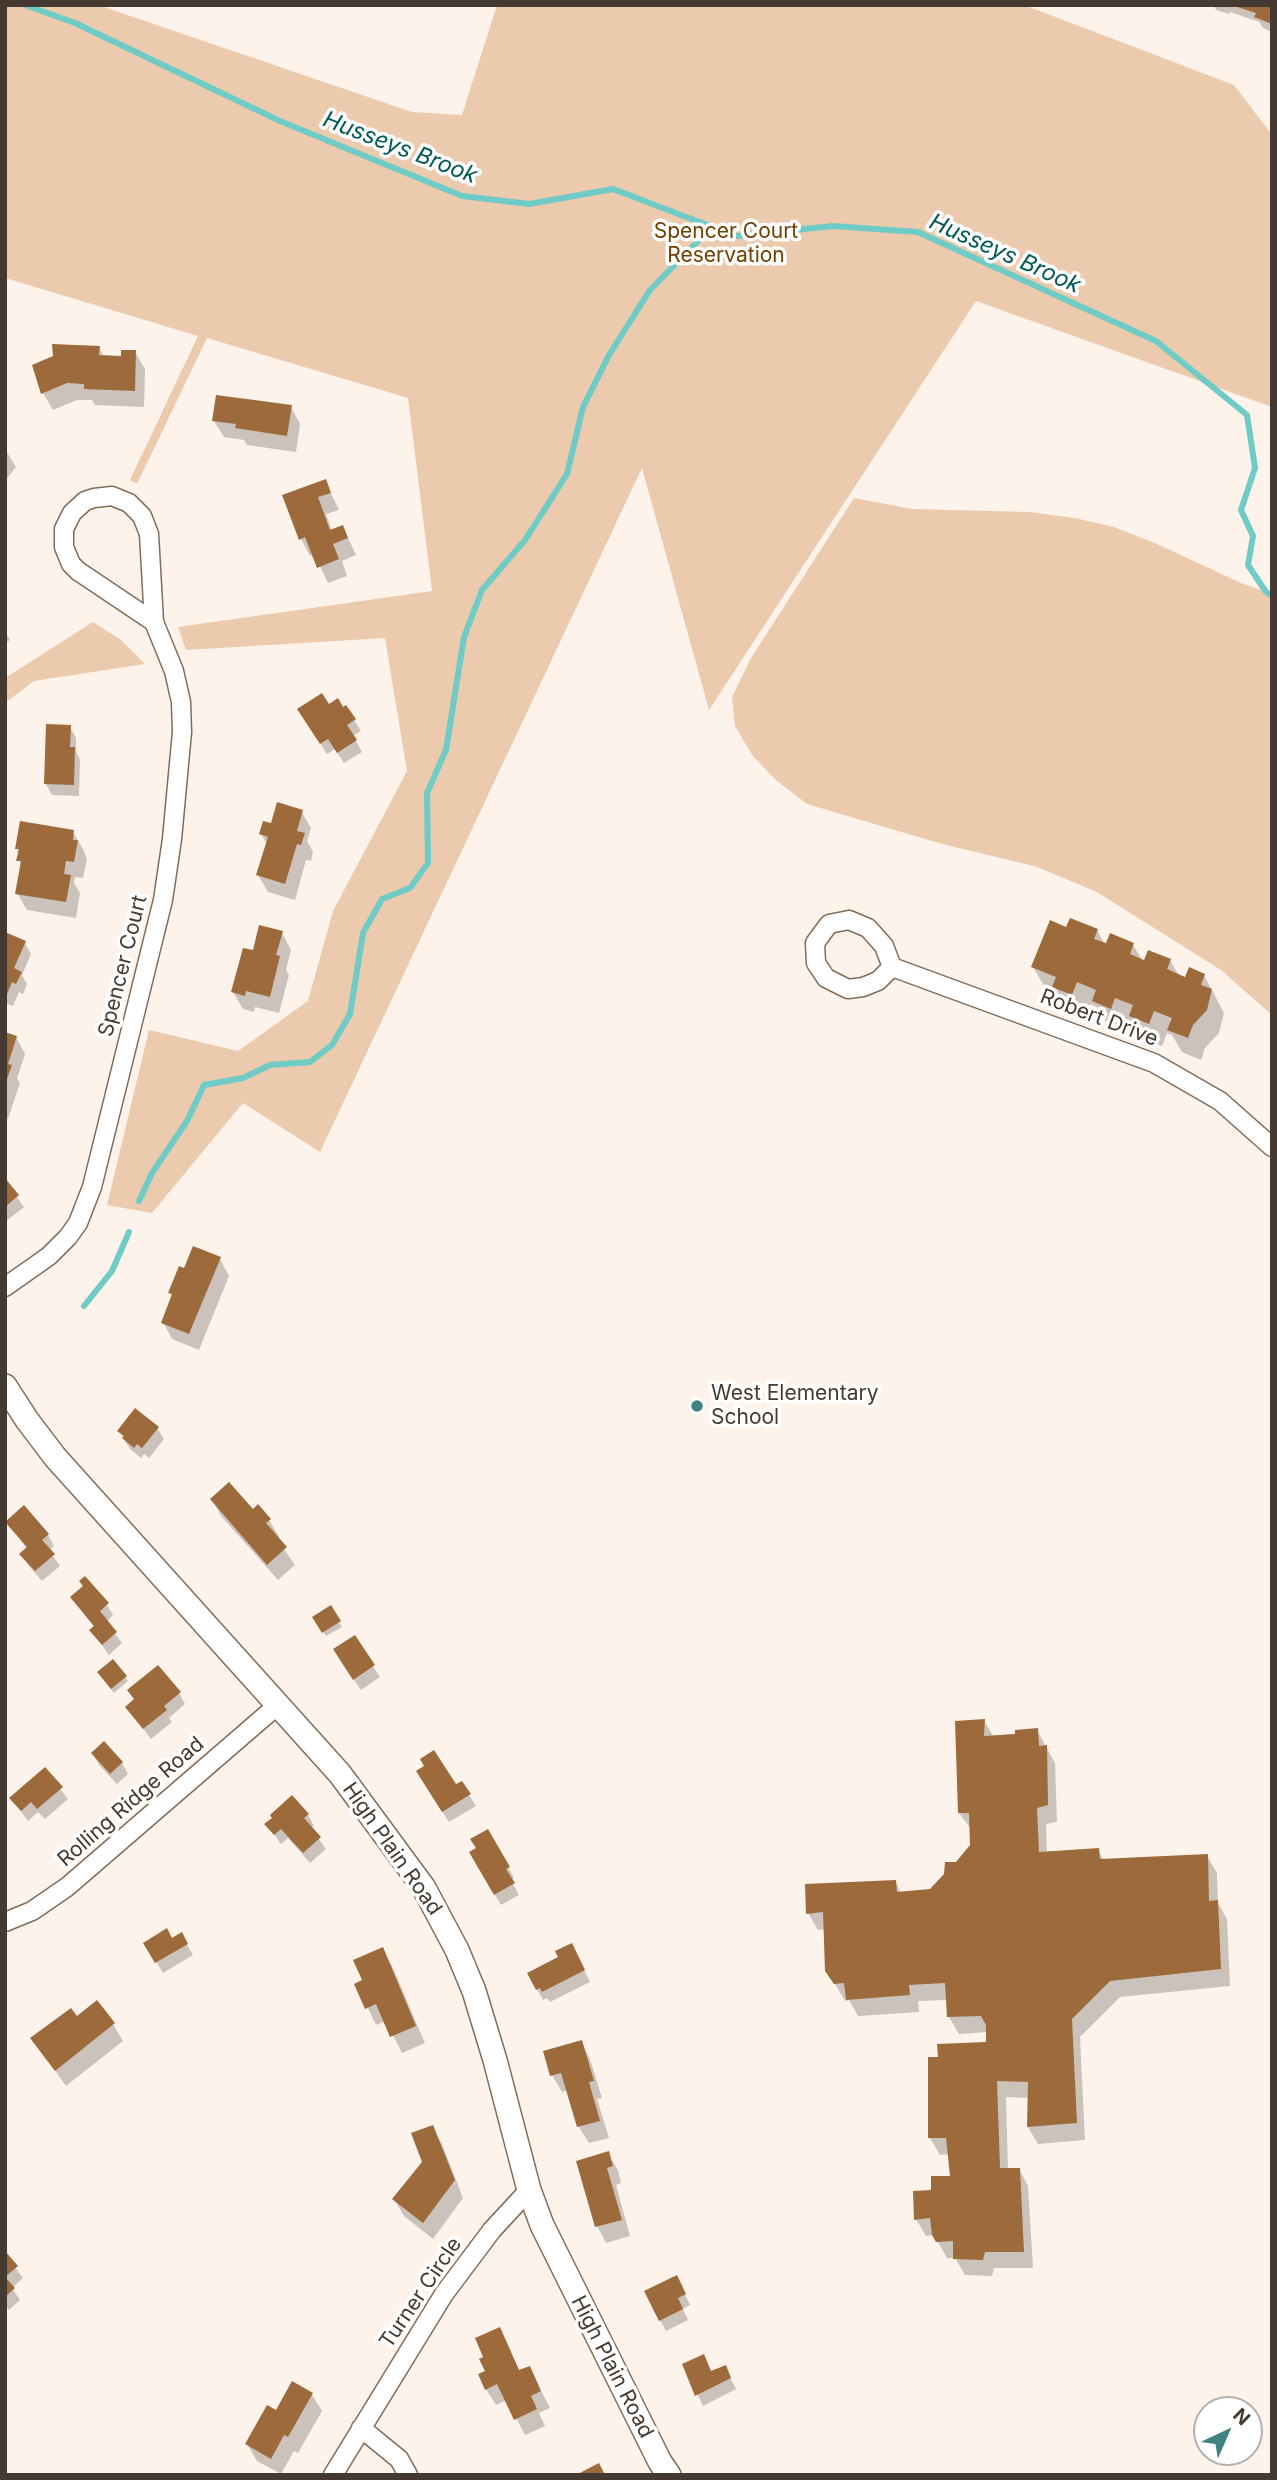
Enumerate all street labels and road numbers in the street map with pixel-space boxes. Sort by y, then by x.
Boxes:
street label: Spencer Court [93,893,153,1039]
street label: Robert Drive [1037,984,1161,1052]
street label: Rolling Ridge Road [53,1732,209,1872]
street label: High Plain Road [337,1778,447,1920]
street label: Turner Circle [375,2233,467,2353]
street label: High Plain Road [565,2292,659,2442]

